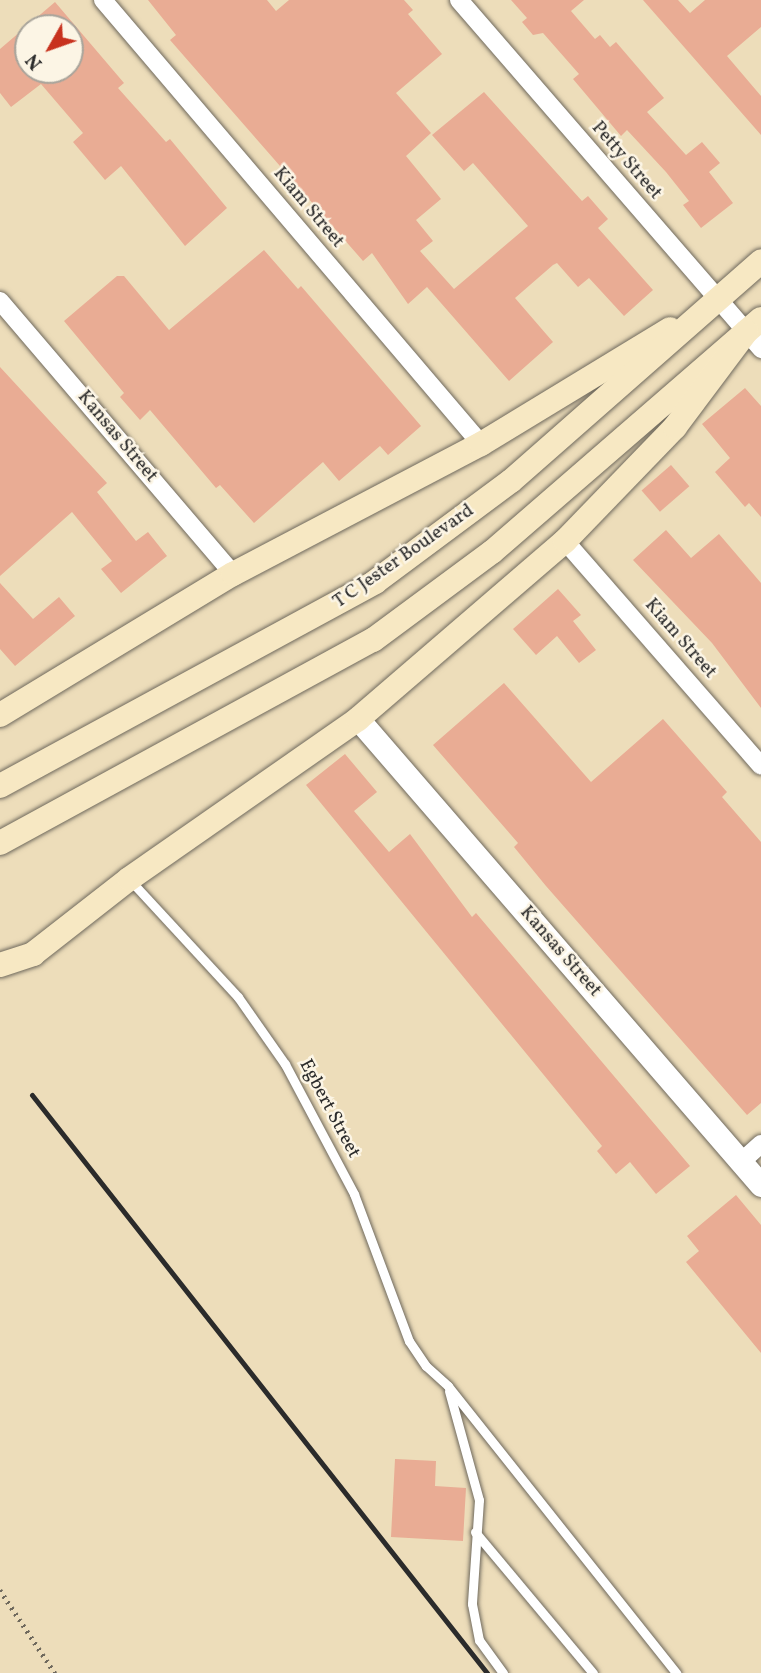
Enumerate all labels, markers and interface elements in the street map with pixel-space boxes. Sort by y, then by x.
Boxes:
north arrow [14,14,84,84]
text: N [20,48,49,75]
street label: Petty Street [586,117,666,205]
street label: Kiam Street [268,163,348,253]
street label: Kansas Street [72,386,162,488]
street label: T C Jester Boulevard [329,500,479,614]
street label: Kiam Street [639,594,721,684]
street label: Kansas Street [514,902,606,1002]
street label: Egbert Street [293,1056,365,1162]

